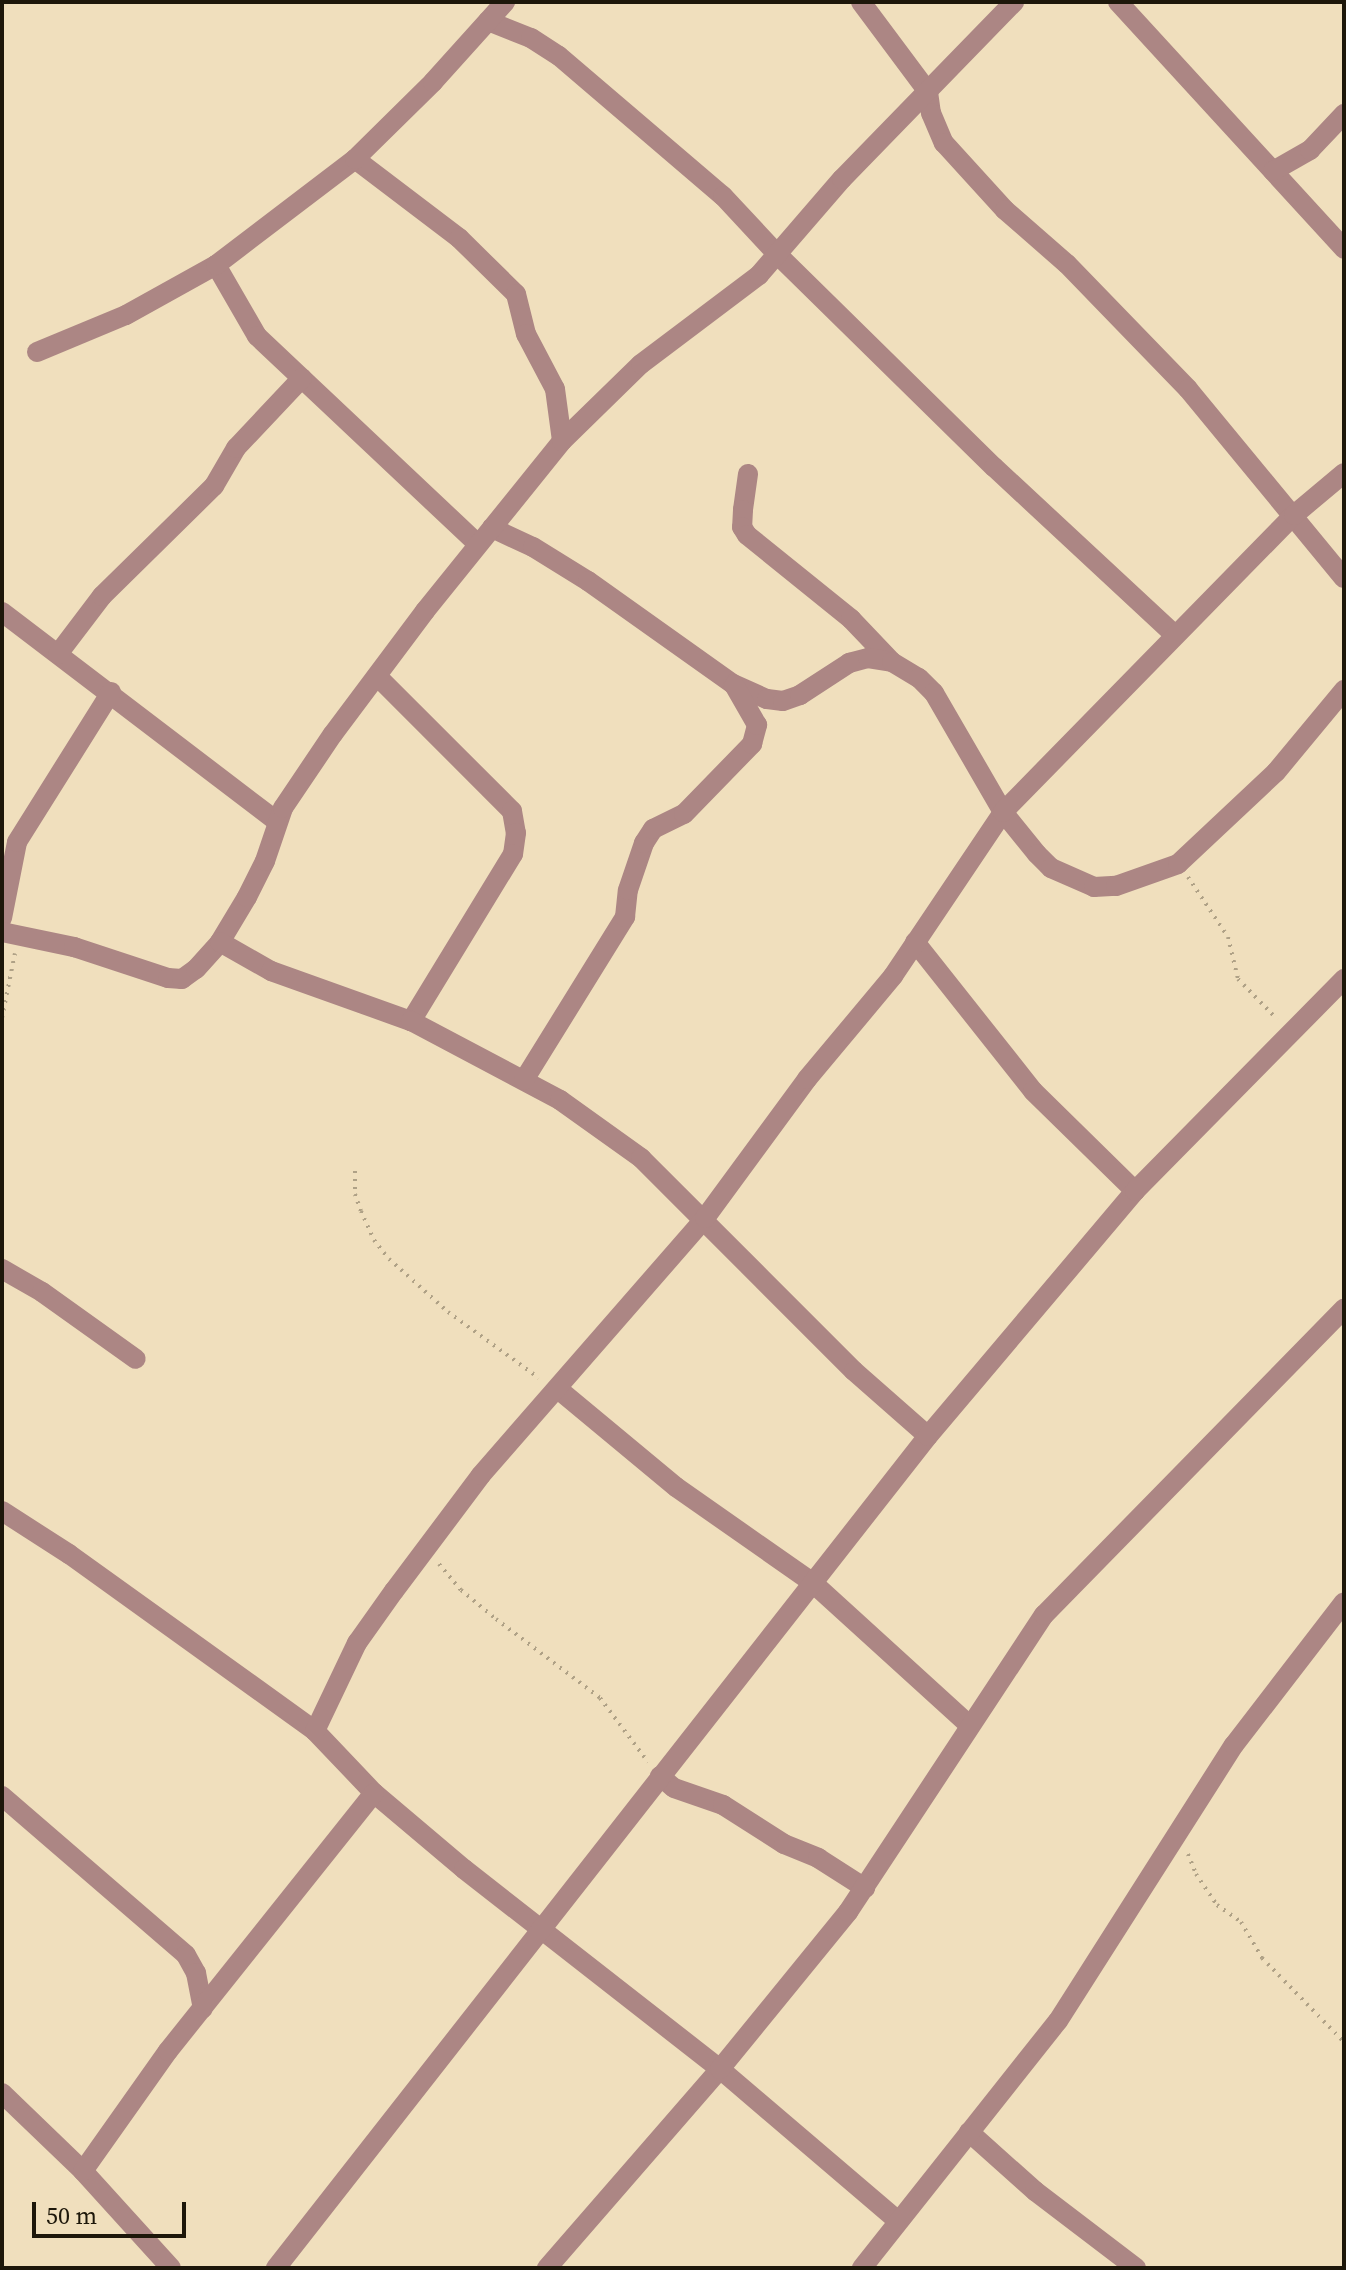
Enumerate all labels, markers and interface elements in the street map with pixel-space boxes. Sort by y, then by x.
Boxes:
scale bar [36,2186,190,2236]
text: 50 m [46,2199,97,2232]

